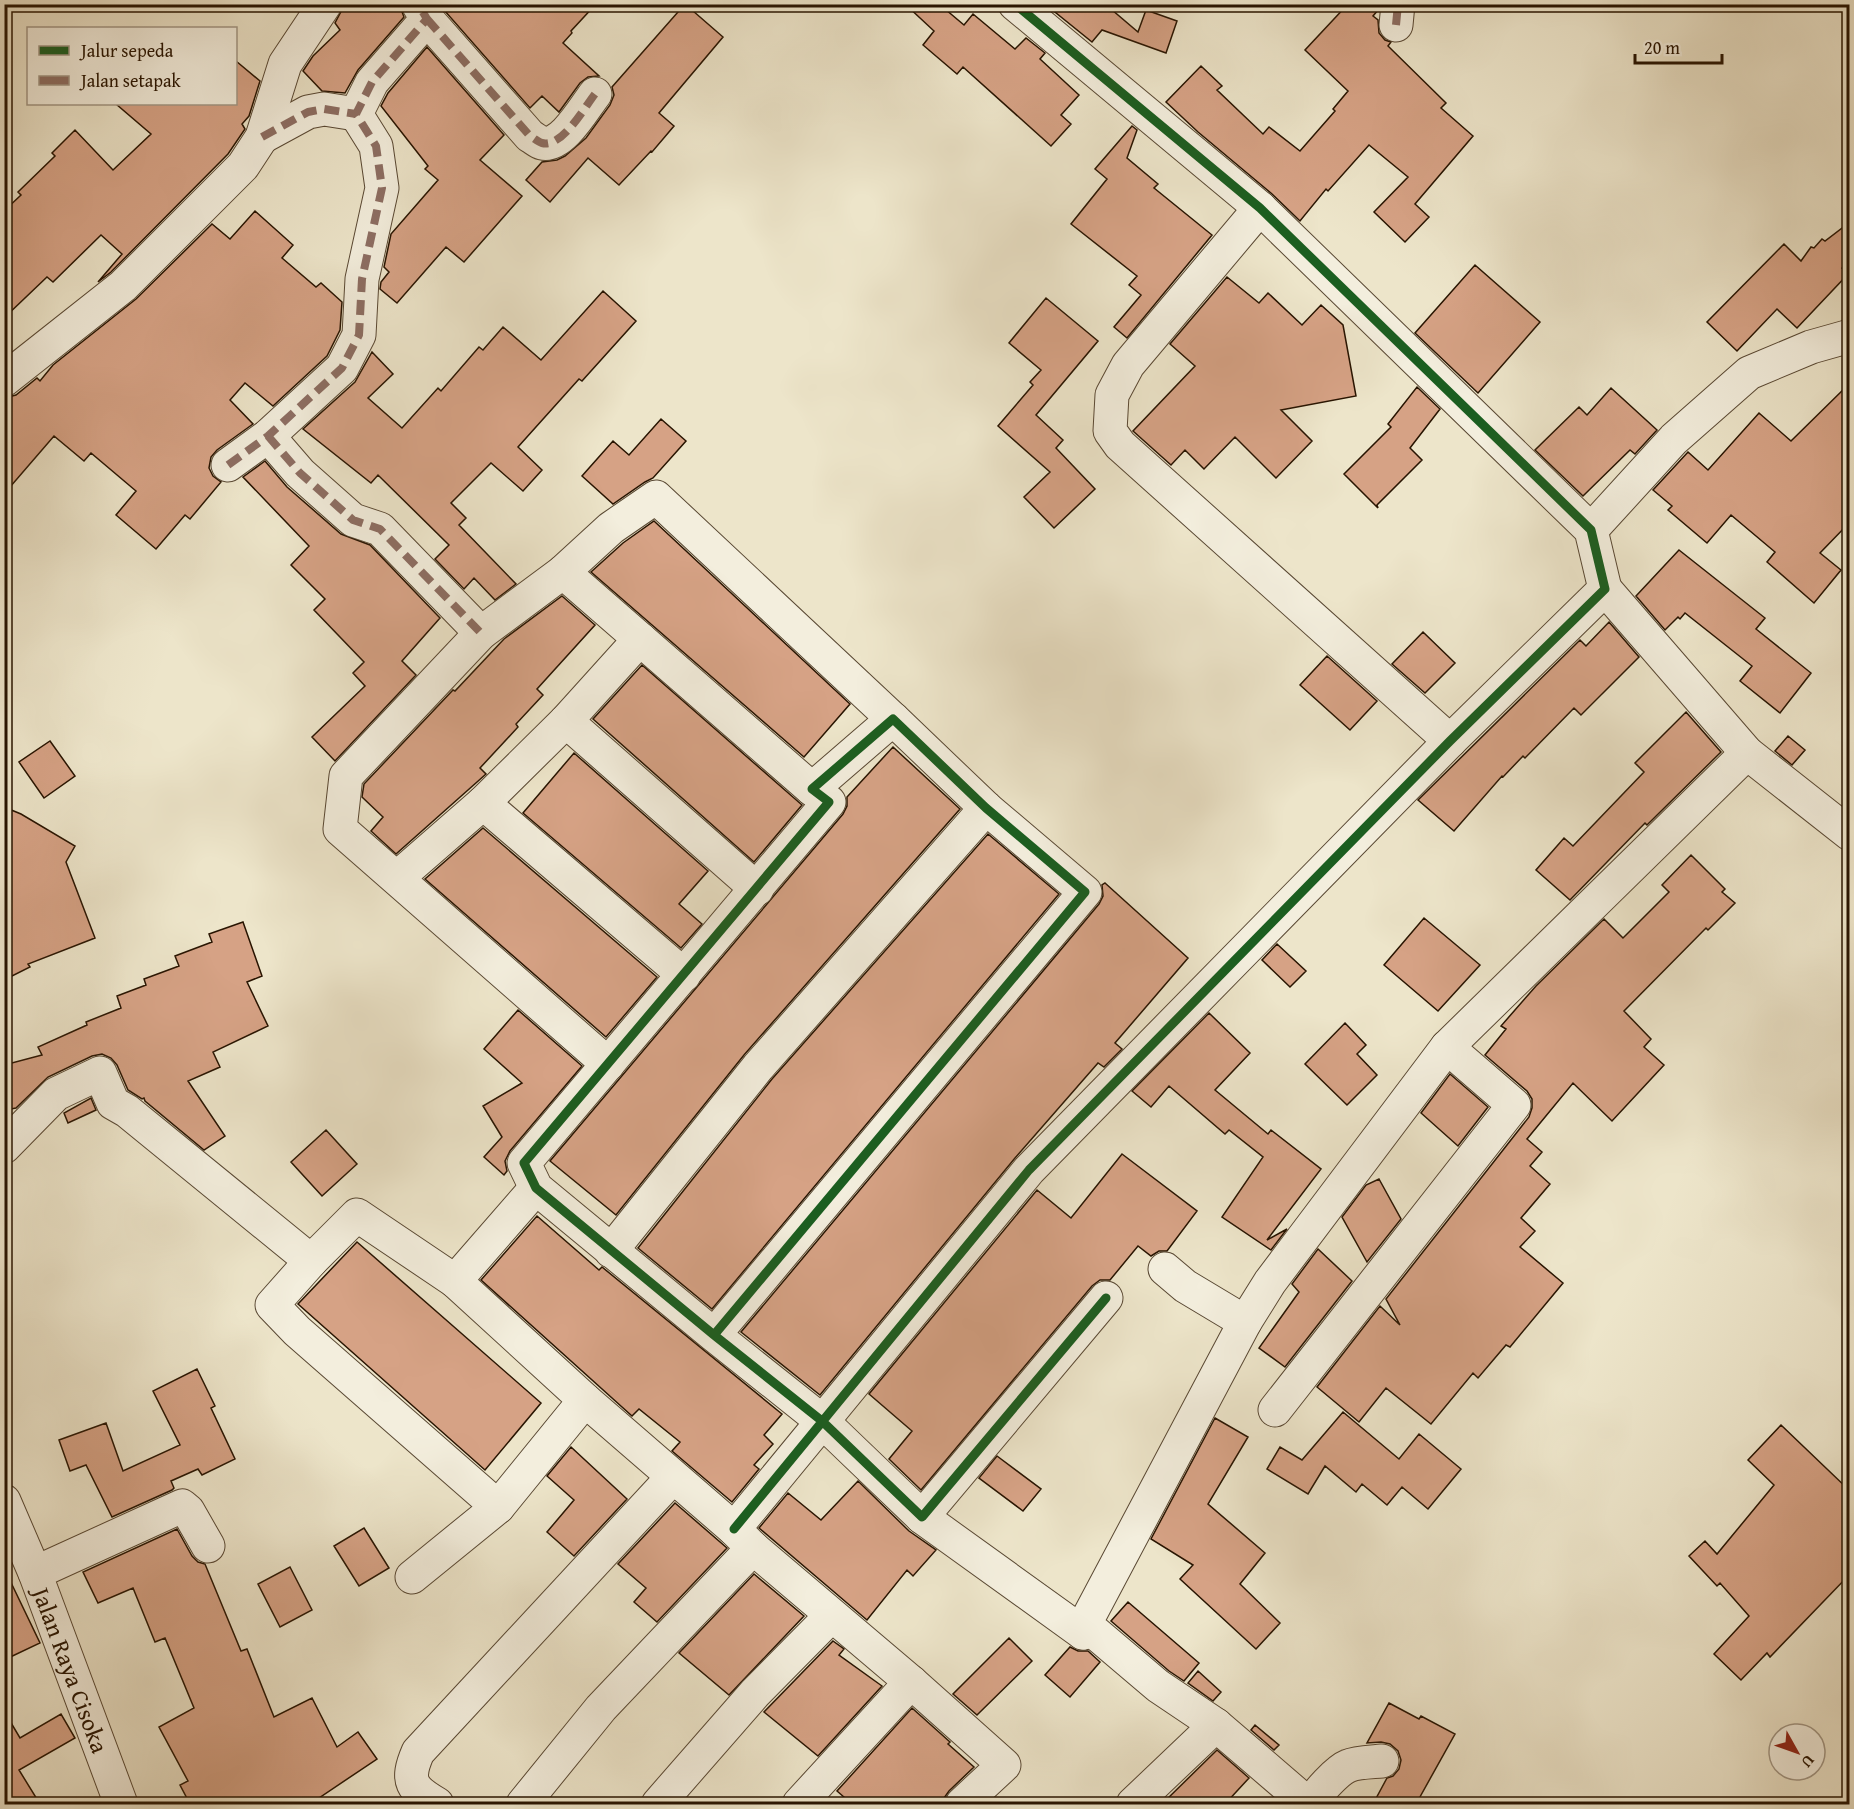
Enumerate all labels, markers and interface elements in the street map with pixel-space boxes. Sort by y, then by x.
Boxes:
legend [27,27,237,105]
scale bar [1635,27,1722,65]
text: 20 m [1644,34,1680,61]
text: Jalur sepeda [79,37,174,64]
text: Jalan setapak [79,67,181,94]
street label: Jalan Raya Cisoka [23,1580,118,1758]
north arrow [1767,1722,1827,1782]
text: U [1796,1750,1821,1774]

